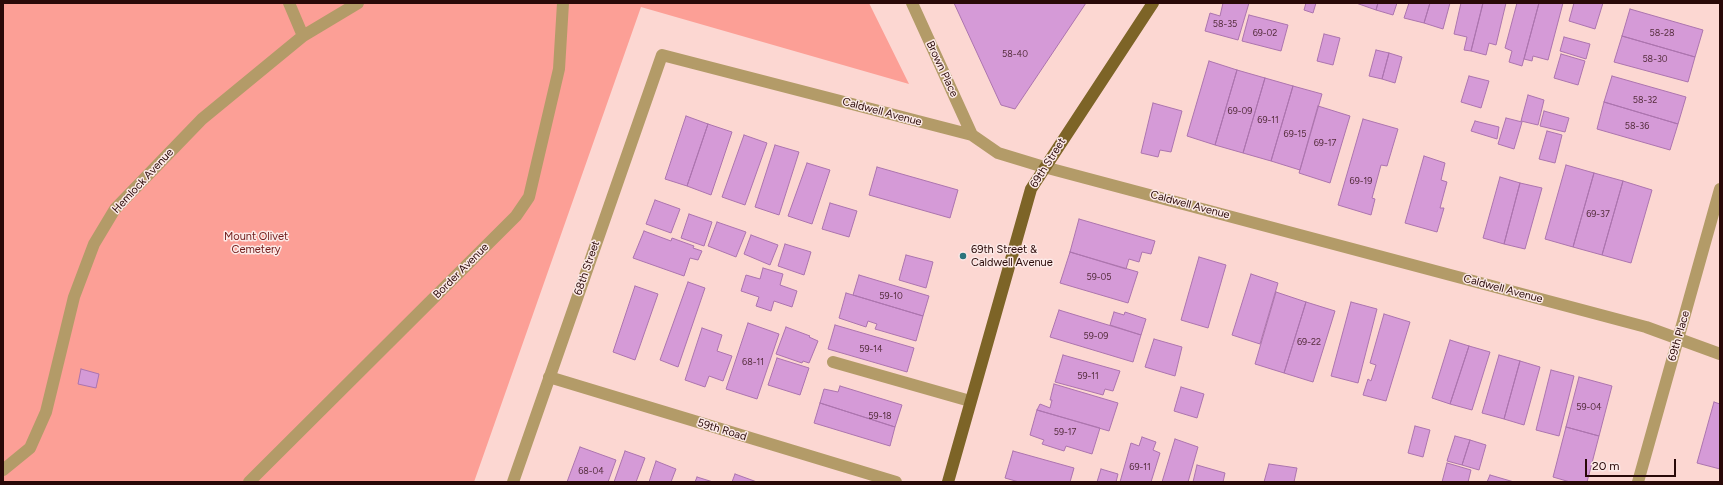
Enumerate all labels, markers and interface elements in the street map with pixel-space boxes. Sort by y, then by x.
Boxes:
house number: 58-35 [1213,19,1237,29]
house number: 69-02 [1253,28,1277,38]
house number: 58-28 [1649,28,1675,38]
street label: Brown Place [923,39,961,99]
house number: 58-40 [1002,49,1028,59]
house number: 58-30 [1642,54,1668,64]
street label: Caldwell Avenue [841,95,923,129]
house number: 58-32 [1633,95,1657,105]
house number: 69-09 [1228,106,1252,116]
house number: 69-11 [1257,115,1279,125]
house number: 58-36 [1625,121,1649,131]
house number: 69-15 [1284,129,1306,139]
street label: 69th Street [1027,136,1069,190]
house number: 69-17 [1314,138,1336,148]
street label: Hemlock Avenue [110,146,176,216]
house number: 69-19 [1350,176,1372,186]
street label: Caldwell Avenue [1149,188,1231,222]
house number: 69-37 [1586,209,1610,219]
park label: Mount Olivet Cemetery [224,230,288,256]
street label: 68th Street [572,239,602,297]
street label: Border Avenue [431,241,491,301]
place label: 69th Street & Caldwell Avenue [971,243,1053,269]
marker: 69th Street & Caldwell Avenue [958,251,968,261]
house number: 59-05 [1087,272,1111,282]
street label: Caldwell Avenue [1462,272,1544,306]
house number: 59-10 [879,291,903,301]
street label: 69th Place [1666,309,1692,363]
house number: 59-09 [1084,331,1108,341]
house number: 69-22 [1297,337,1321,347]
house number: 59-14 [859,344,883,354]
house number: 68-11 [742,357,764,367]
house number: 59-11 [1077,371,1099,381]
house number: 59-04 [1576,402,1602,412]
house number: 59-18 [868,411,892,421]
street label: 59th Road [696,416,748,444]
house number: 59-17 [1054,427,1076,437]
scale bar [1587,451,1678,477]
text: 20 m [1592,459,1620,473]
house number: 69-11 [1129,462,1151,472]
house number: 68-04 [578,466,604,476]

